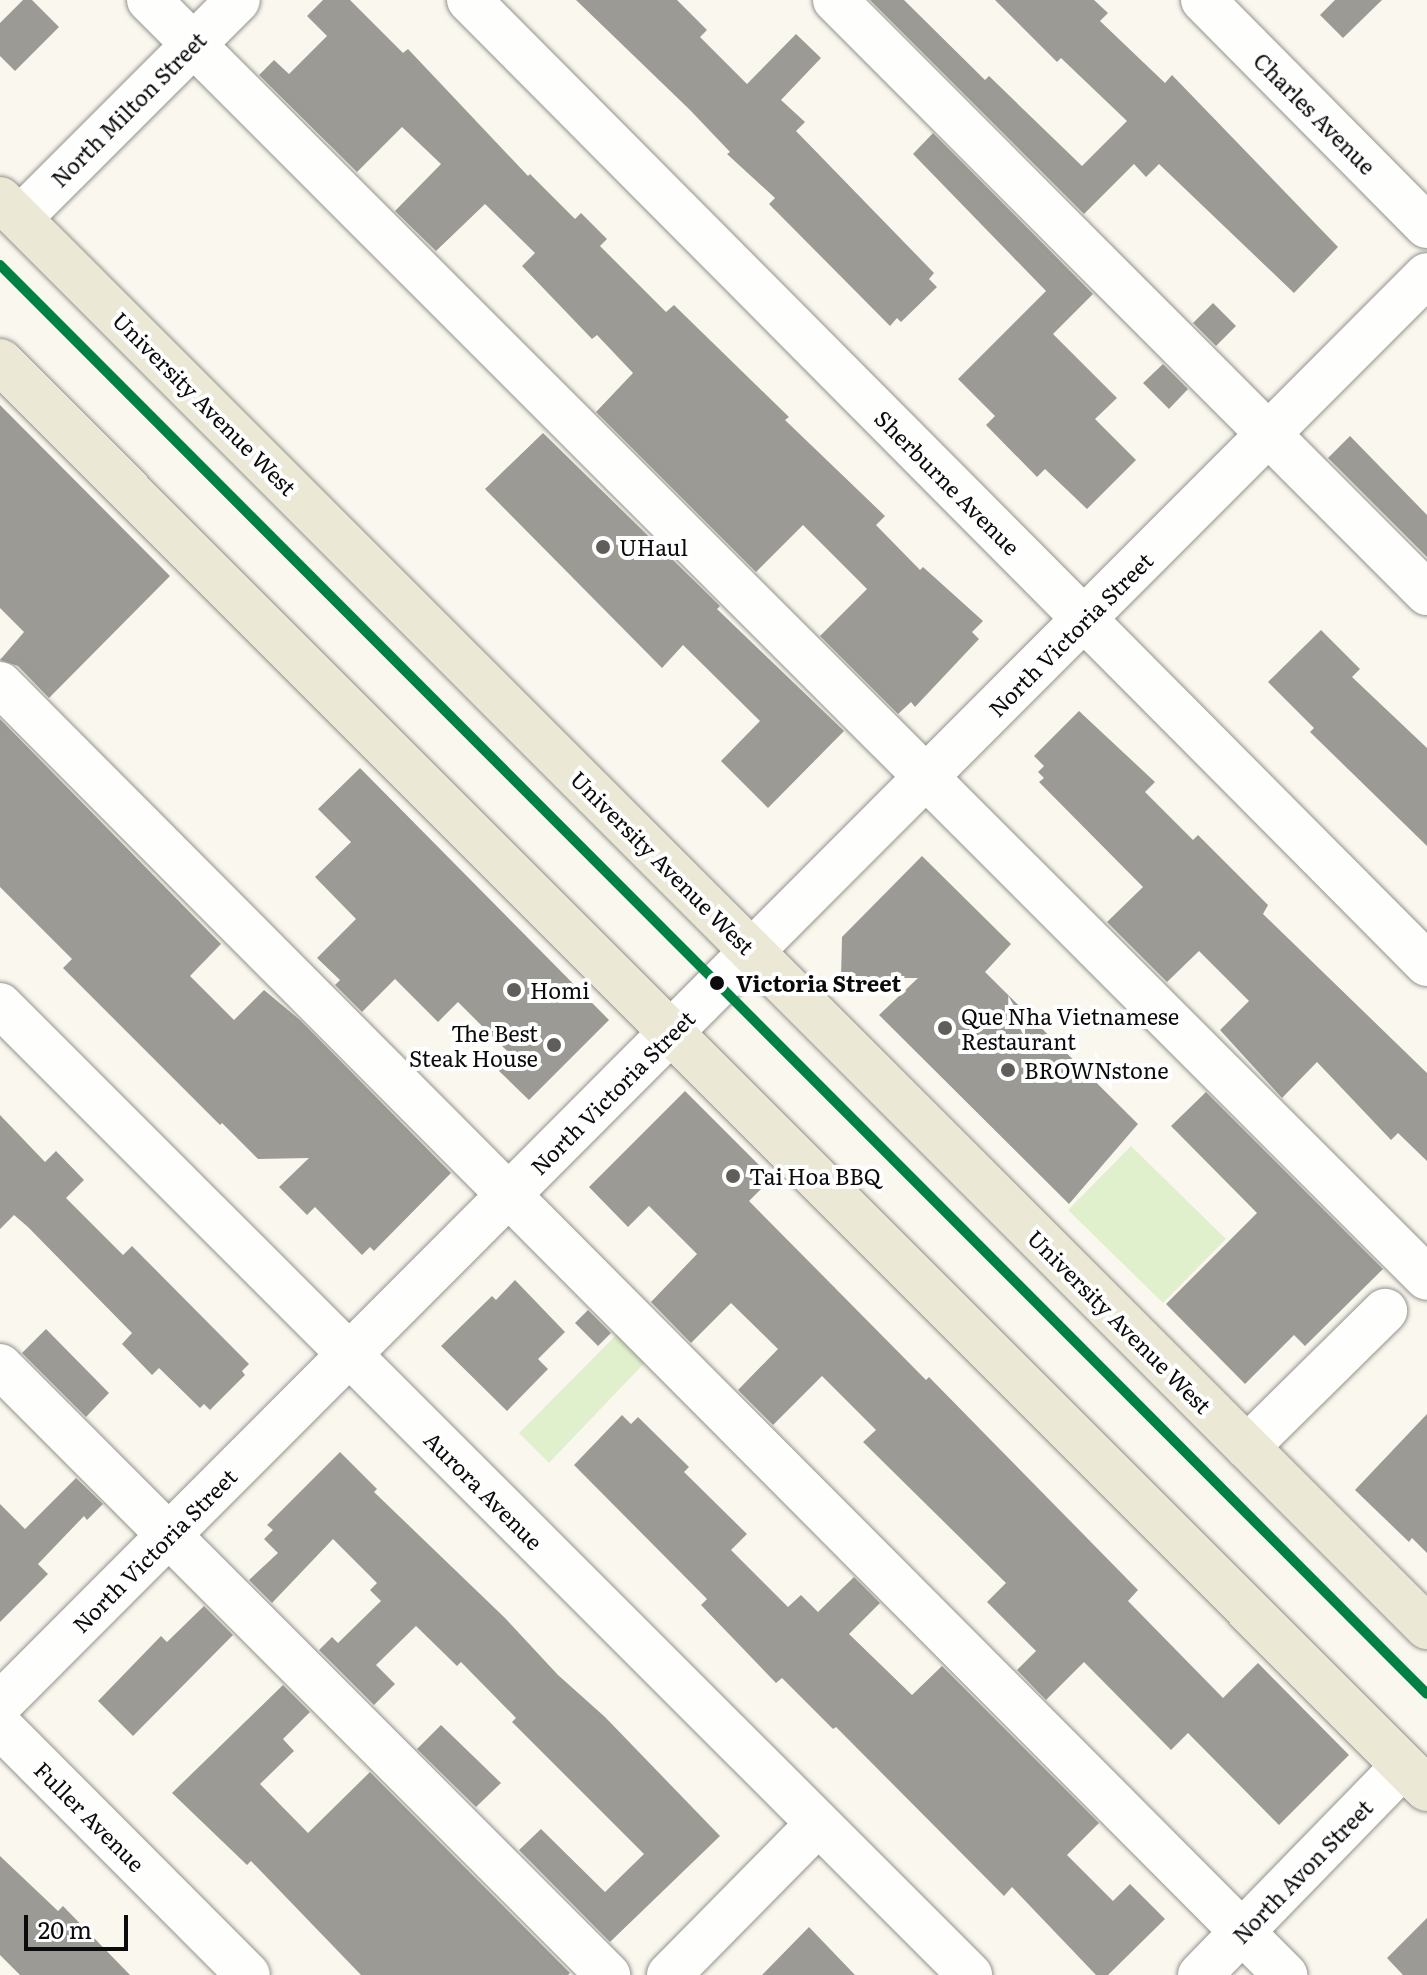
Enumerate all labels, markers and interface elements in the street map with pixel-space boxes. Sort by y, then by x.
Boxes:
street label: North Milton Street [45,26,211,192]
street label: Charles Avenue [1249,47,1381,179]
street label: University Avenue West [108,306,302,500]
street label: Sherburne Avenue [870,404,1026,560]
place label: UHaul [619,534,688,560]
marker: UHaul [594,538,612,556]
street label: North Victoria Street [983,547,1157,721]
street label: University Avenue West [566,765,760,959]
place label: Victoria Street [736,970,901,996]
marker: Victoria Street [705,971,729,995]
place label: Homi [530,977,590,1003]
marker: Homi [505,981,523,999]
place label: Que Nha Vietnamese Restaurant [961,1002,1179,1054]
street label: North Victoria Street [525,1005,699,1179]
place label: The Best Steak House [409,1019,538,1070]
marker: Que Nha Vietnamese Restaurant [936,1019,954,1037]
marker: The Best Steak House [545,1036,563,1054]
place label: BROWNstone [1024,1057,1169,1083]
marker: BROWNstone [999,1061,1017,1079]
place label: Tai Hoa BBQ [749,1163,880,1189]
marker: Tai Hoa BBQ [724,1167,742,1185]
street label: University Avenue West [1023,1224,1217,1418]
street label: Aurora Avenue [420,1426,548,1554]
street label: North Victoria Street [67,1463,241,1637]
street label: Fuller Avenue [29,1755,151,1877]
street label: North Avon Street [1227,1794,1377,1948]
scale bar [28,1899,132,1949]
text: 20 m [38,1911,92,1946]

